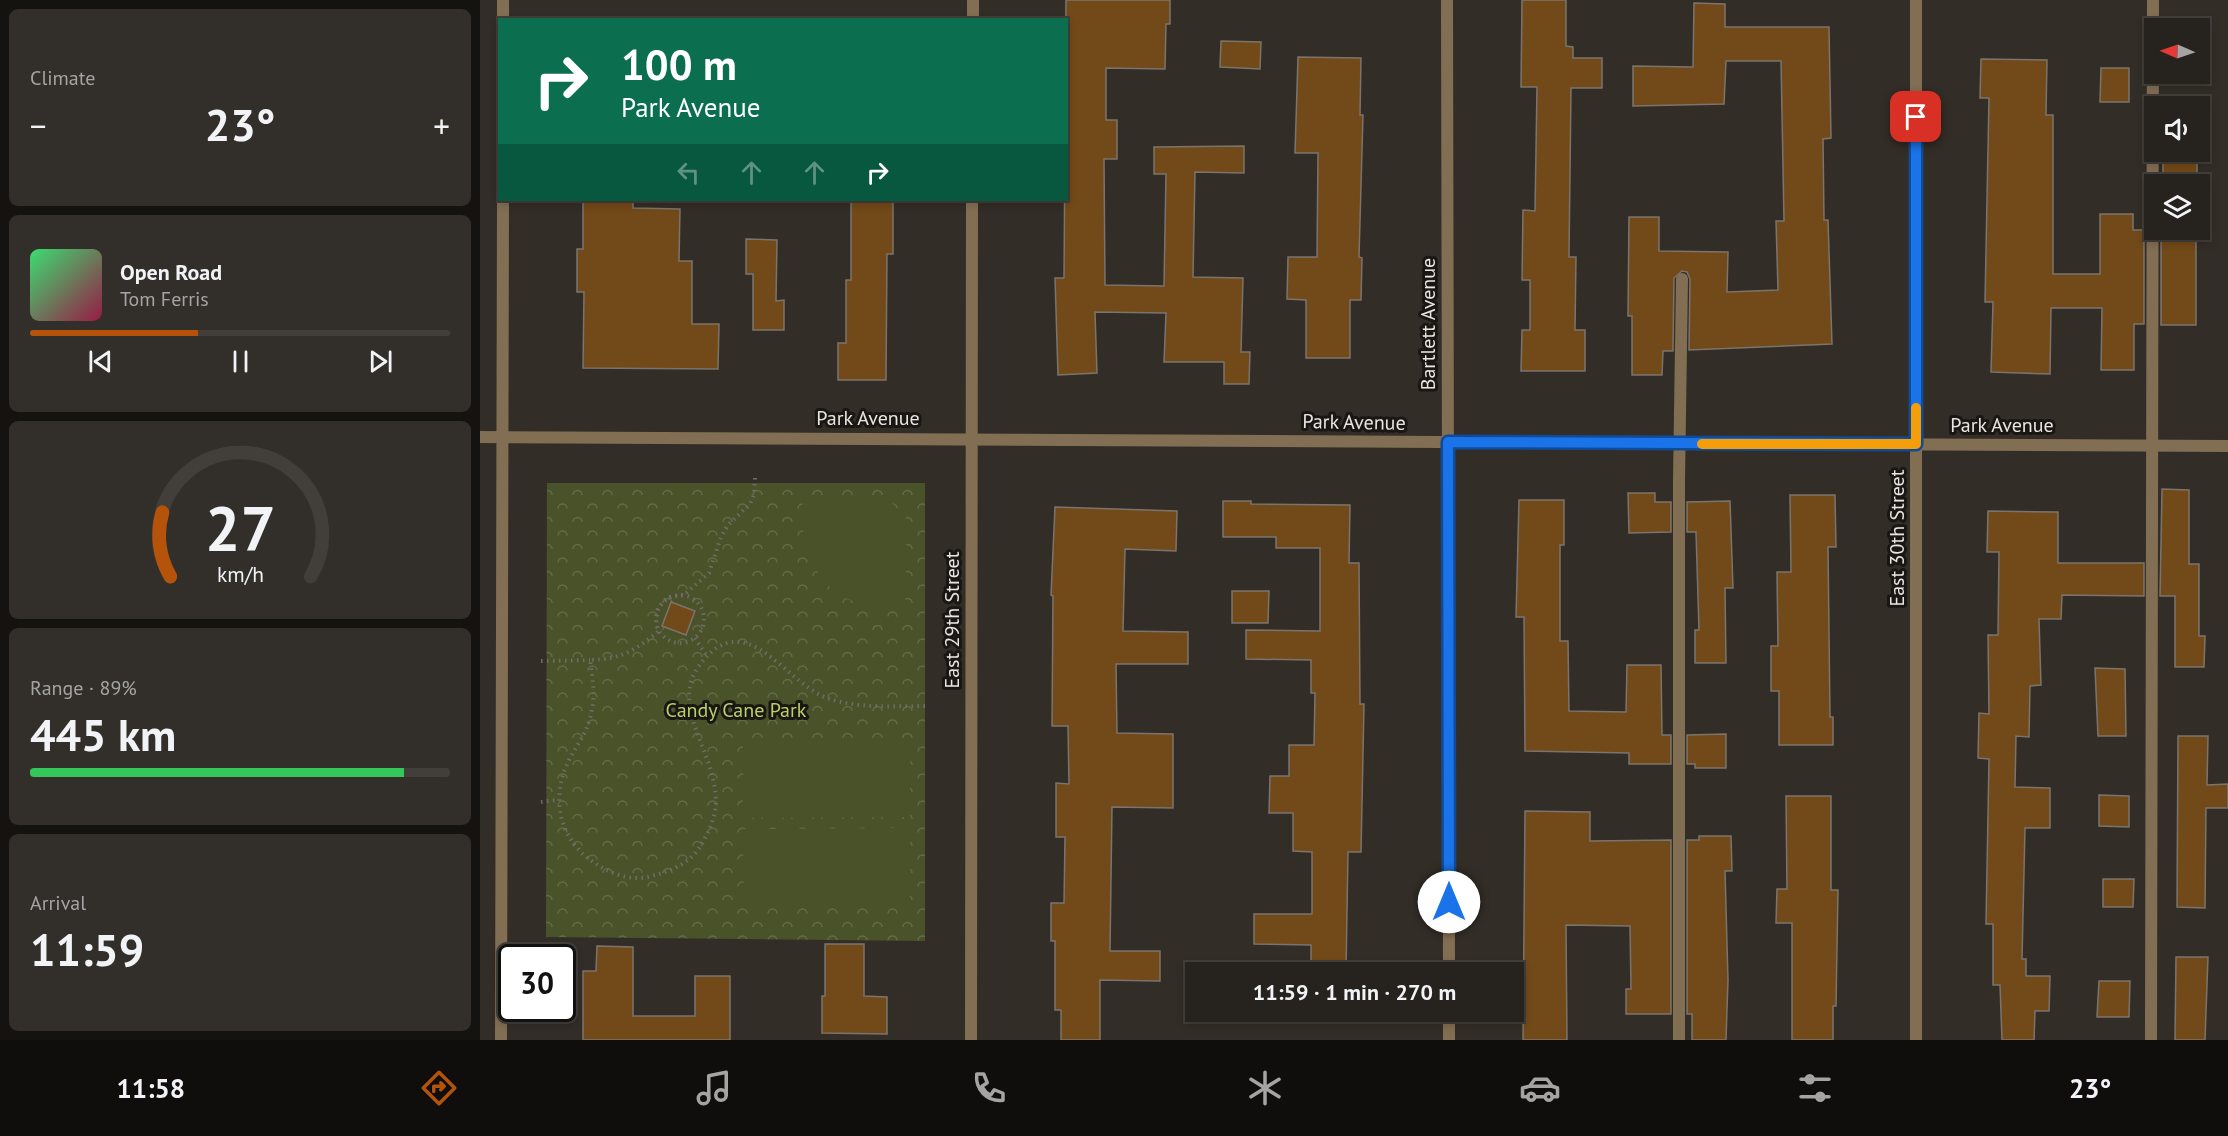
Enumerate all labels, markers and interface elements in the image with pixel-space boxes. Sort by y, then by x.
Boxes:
north arrow [2144,18,2210,84]
map controls [2144,18,2210,240]
text: 100 m [621,37,737,92]
icon: right [522,42,600,120]
text: Climate [30,65,96,91]
text: Park Avenue [621,90,761,124]
pin [1890,91,1941,142]
text: 23° [205,95,275,153]
button: sound [2144,96,2210,162]
icon: arrive [1899,100,1932,133]
text: − [30,104,47,147]
text: + [433,104,450,147]
icon: left [672,156,705,189]
icon: ahead [735,156,768,189]
icon: ahead [798,156,831,189]
icon: right [861,156,894,189]
button: layers [2144,174,2210,240]
text: Open Road [120,258,222,286]
street label: Bartlett Avenue [1415,258,1441,390]
text: Tom Ferris [120,286,209,312]
icon: previous [84,345,117,378]
icon: pause [224,345,257,378]
icon: next [364,345,397,378]
street label: Park Avenue [816,405,920,431]
street label: Park Avenue [1302,408,1406,436]
street label: Park Avenue [1950,412,2054,438]
street label: East 30th Street [1884,469,1910,607]
text: 27 [205,487,275,568]
street label: East 29th Street [939,551,965,689]
text: km/h [216,560,263,588]
text: Range · 89% [30,675,137,701]
park label: Candy Cane Park [666,697,807,723]
text: 445 km [30,705,176,763]
position arrow [1417,870,1481,934]
text: Arrival [30,890,86,916]
text: 11:59 [30,920,144,978]
speed limit sign: 30 [498,944,576,1022]
text: 11:59 · 1 min · 270 m [1253,978,1456,1006]
icon: directions [418,1067,460,1109]
icon: music [693,1067,735,1109]
icon: phone [968,1067,1010,1109]
icon: climate [1244,1067,1286,1109]
icon: car [1519,1067,1561,1109]
icon: filters [1794,1067,1836,1109]
text: 11:58 [117,1071,185,1105]
text: 23° [2069,1071,2111,1105]

